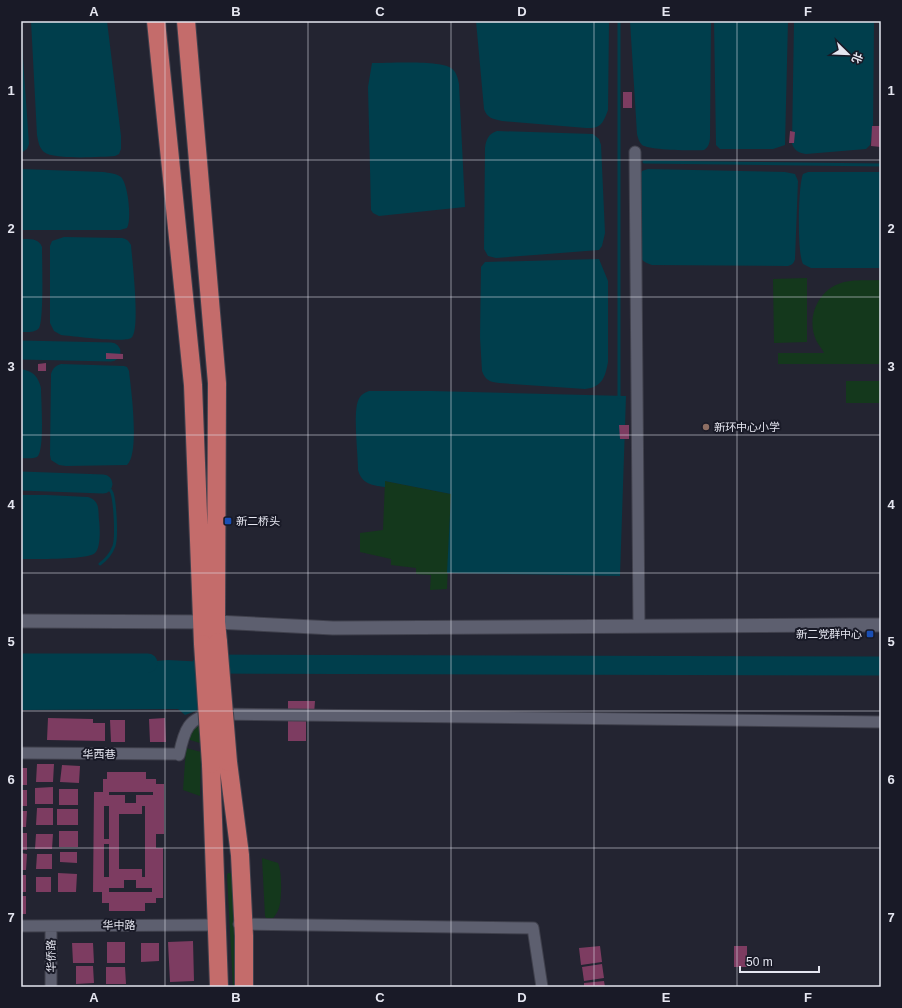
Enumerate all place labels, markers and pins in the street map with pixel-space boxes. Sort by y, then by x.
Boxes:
place label: 新环中心小学 [714,421,780,433]
marker: 新环中心小学 [701,422,711,432]
place label: 新二桥头 [236,515,280,527]
marker: 新二桥头 [223,516,233,526]
place label: 新二党群中心 [796,628,862,640]
marker: 新二党群中心 [865,629,875,639]

